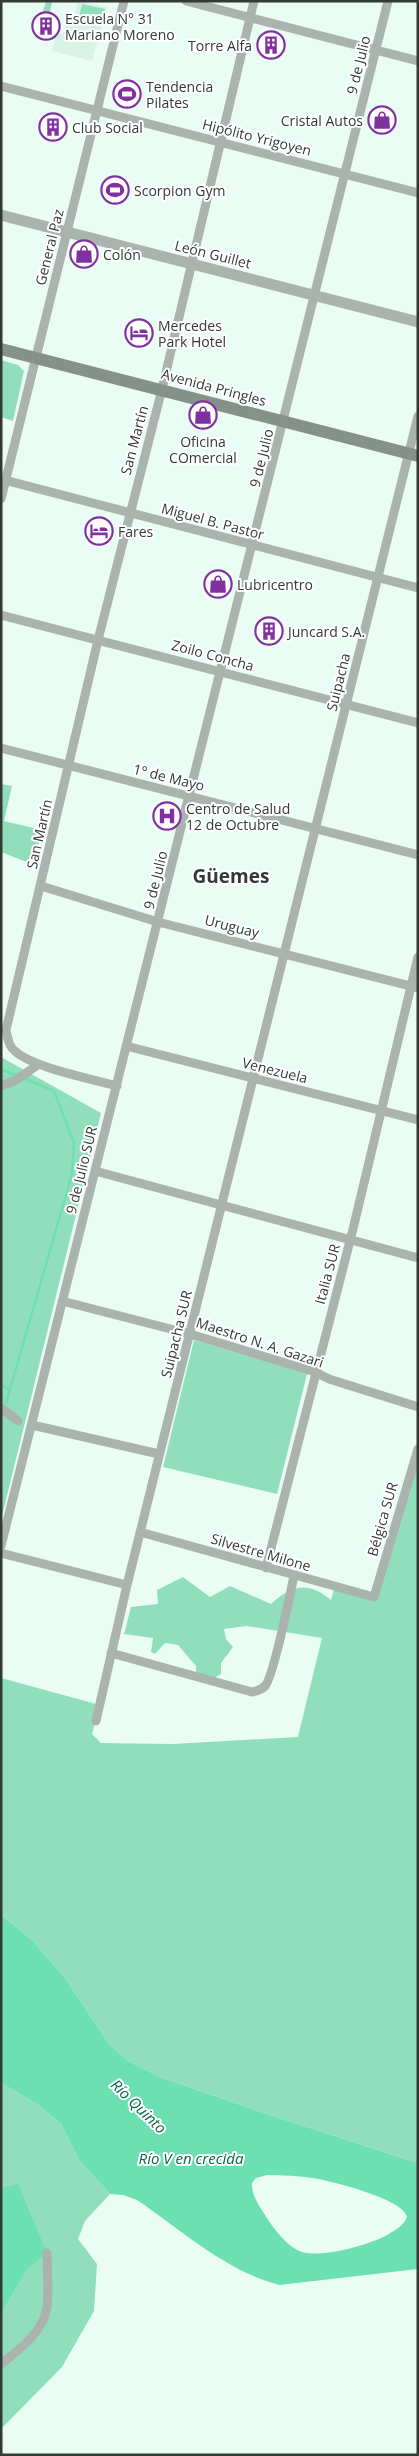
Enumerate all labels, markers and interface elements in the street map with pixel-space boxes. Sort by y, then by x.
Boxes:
place label: Escuela N° 31 Mariano Moreno [65,9,175,44]
building icon: Escuela N° 31 Mariano Moreno [31,11,61,41]
building icon: Torre Alfa [256,30,286,60]
street label: 9 de Julio [342,34,374,96]
place label: Torre Alfa [188,36,252,55]
place label: Tendencia Pilates [146,77,213,112]
sports icon: Tendencia Pilates [112,79,142,109]
shop icon: Cristal Autos [367,105,397,135]
place label: Cristal Autos [281,111,363,130]
building icon: Club Social [38,112,68,142]
street label: Hipólito Yrigoyen [201,114,313,160]
place label: Club Social [72,118,143,137]
sports icon: Scorpion Gym [100,175,130,205]
place label: Scorpion Gym [134,181,225,200]
street label: General Paz [30,206,68,287]
street label: León Guillet [173,235,253,273]
shop icon: Colón [69,239,99,269]
place label: Colón [103,245,141,264]
place label: Mercedes Park Hotel [158,316,226,351]
hotel icon: Mercedes Park Hotel [124,318,154,348]
street label: Avenida Pringles [160,364,269,410]
shop icon: Oficina COmercial [188,400,218,430]
street label: San Martín [116,403,152,477]
street label: 9 de Julio [245,427,277,489]
place label: Oficina COmercial [169,432,237,467]
street label: Miguel B. Pastor [159,498,267,544]
hotel icon: Fares [84,516,114,546]
place label: Fares [118,522,154,541]
shop icon: Lubricentro [203,569,233,599]
place label: Lubricentro [237,575,313,594]
building icon: Juncard S.A. [254,616,284,646]
place label: Juncard S.A. [286,622,365,641]
street label: Zoilo Concha [170,635,256,675]
street label: Suipacha [322,651,354,713]
street label: 1º de Mayo [131,759,207,795]
street label: San Martín [22,797,56,871]
place label: Centro de Salud 12 de Octubre [186,799,290,834]
hospital icon: Centro de Salud 12 de Octubre [152,801,182,831]
street label: 9 de Julio [139,849,171,911]
district label: Güemes [193,863,269,889]
street label: Uruguay [203,910,262,942]
street label: Venezuela [240,1053,310,1087]
street label: 9 de Julio SUR [61,1124,101,1216]
street label: Italia SUR [310,1241,344,1306]
street label: Suipacha SUR [156,1288,196,1380]
street label: Maestro N. A. Gazari [194,1312,326,1372]
street label: Bélgica SUR [362,1479,402,1558]
street label: Silvestre Milone [209,1529,313,1575]
water label: Río Quinto [107,2074,171,2138]
water label: Río V en crecida [139,2148,244,2168]

